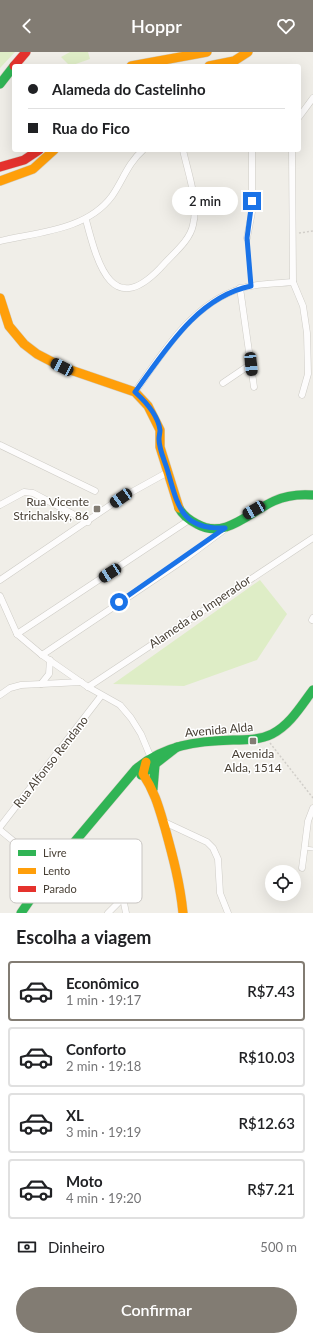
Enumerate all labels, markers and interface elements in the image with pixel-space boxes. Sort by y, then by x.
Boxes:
icon: back [16,15,38,37]
text: Hoppr [131,15,182,37]
icon: heart [275,15,297,37]
text: Alameda do Castelinho [52,80,206,98]
text: Rua do Fico [52,119,130,137]
callout: 2 min [172,187,238,215]
route end [243,192,261,210]
text: 2 min [189,193,221,209]
car [244,351,258,377]
car [49,356,75,378]
car [108,486,134,510]
place label: Rua Vicente Strichalsky, 86 [13,494,89,523]
car [241,499,267,521]
marker: Rua Vicente Strichalsky, 86 [92,504,102,514]
car [97,561,123,585]
street label: Alameda do Imperador [146,572,254,651]
route start [110,593,128,611]
street label: Rua Alfonso Rendano [10,713,91,811]
street label: Avenida Alda [184,719,254,740]
marker: Avenida Alda, 1514 [248,736,258,746]
place label: Avenida Alda, 1514 [224,746,282,775]
legend [10,839,142,903]
text: Livre [43,846,67,859]
text: Lento [43,864,70,877]
map controls [265,865,301,901]
button: locate [265,865,301,901]
text: Parado [43,882,77,895]
text: Escolha a viagem [16,926,151,948]
icon: car [18,973,54,1009]
text: Econômico [66,974,139,992]
text: R$7.43 [247,982,295,1000]
text: 1 min · 19:17 [66,992,141,1008]
icon: car [18,1039,54,1075]
text: Conforto [66,1040,126,1058]
text: R$10.03 [238,1048,295,1066]
text: 2 min · 19:18 [66,1058,141,1074]
icon: car [18,1105,54,1141]
text: XL [66,1106,84,1124]
text: R$12.63 [238,1114,295,1132]
text: 3 min · 19:19 [66,1124,141,1140]
icon: car [18,1171,54,1207]
text: Moto [66,1172,103,1190]
text: R$7.21 [247,1180,295,1198]
text: 4 min · 19:20 [66,1190,141,1206]
icon: cash [16,1236,38,1258]
text: Dinheiro [48,1238,105,1256]
text: 500 m [260,1239,297,1255]
button: Confirmar [16,1287,297,1333]

